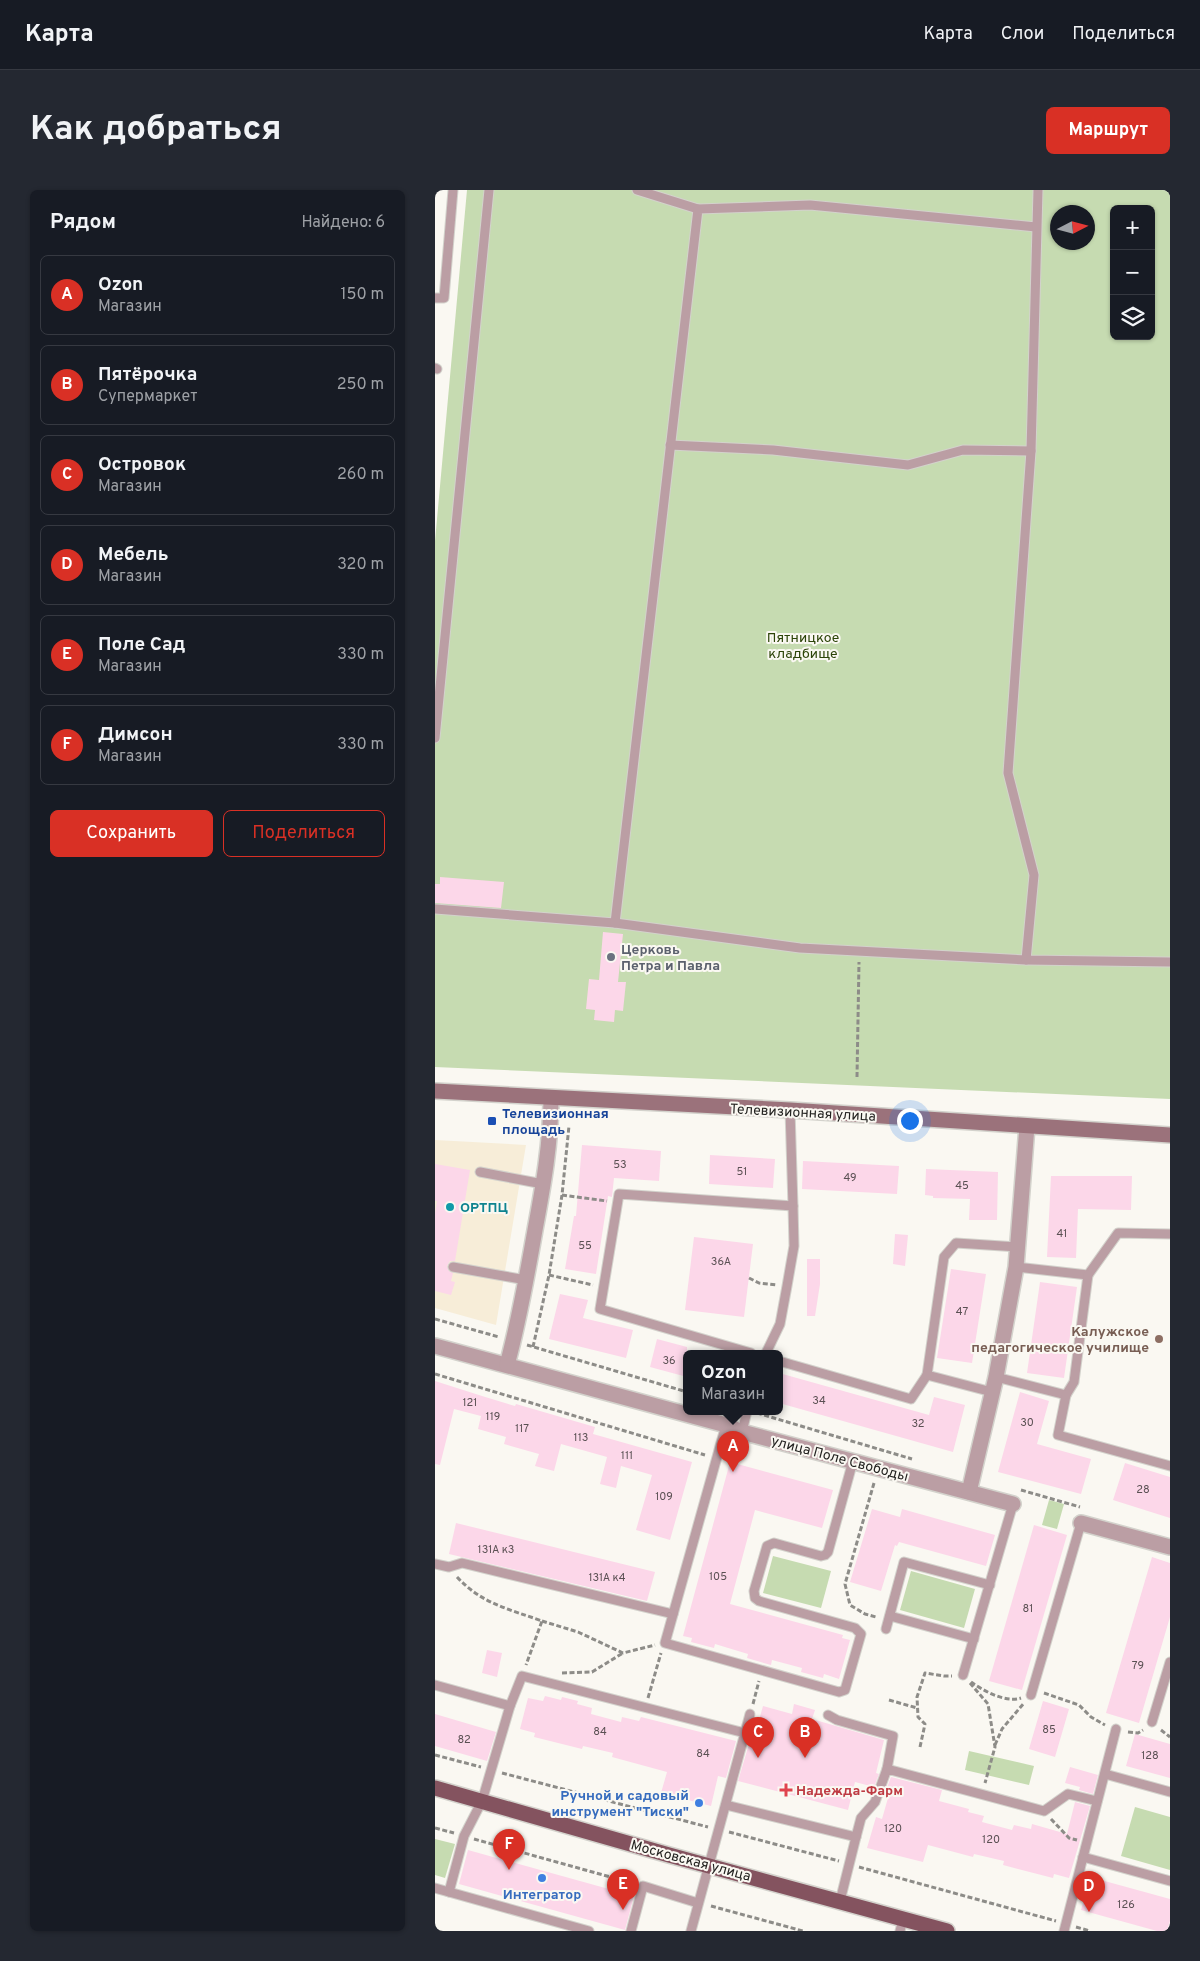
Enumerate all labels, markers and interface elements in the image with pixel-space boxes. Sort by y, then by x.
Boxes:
text: Карта [25,20,94,50]
text: Карта [923,23,973,46]
text: Слои [1001,23,1044,46]
text: Поделиться [1072,23,1175,46]
button: Маршрут [1046,107,1170,154]
text: Как добраться [30,108,282,152]
north arrow [1050,205,1095,250]
map controls [1110,205,1155,340]
button: + [1110,205,1155,250]
text: Рядом [50,209,116,236]
text: Найдено: 6 [302,213,385,233]
button: − [1110,250,1155,295]
text: Ozon [98,273,143,297]
text: A [61,285,73,305]
text: 150 m [341,285,384,305]
button: layers [1110,295,1155,340]
text: Магазин [98,297,162,317]
text: Пятёрочка [98,363,197,387]
text: B [61,375,73,395]
text: 250 m [337,375,384,395]
text: Супермаркет [98,387,198,407]
text: Островок [98,453,186,477]
text: C [62,465,72,485]
text: 260 m [337,465,384,485]
text: Магазин [98,477,162,497]
text: Мебель [98,543,168,567]
text: D [61,555,73,575]
text: 320 m [337,555,384,575]
text: Магазин [98,567,162,587]
park label: Пятницкое кладбище [767,630,839,663]
text: Поле Сад [98,633,185,657]
text: E [62,645,72,665]
text: 330 m [337,645,384,665]
text: Магазин [98,657,162,677]
text: Димсон [98,723,173,747]
text: F [62,735,72,755]
text: 330 m [337,735,384,755]
text: Магазин [98,747,162,767]
button: Сохранить [50,810,213,857]
button: Поделиться [223,810,385,857]
place label: Церковь Петра и Павла [621,942,720,975]
marker: Церковь Петра и Павла [605,951,617,963]
street label: Телевизионная улица [730,1101,876,1126]
place label: Телевизионная площадь [502,1106,609,1139]
your location [897,1108,923,1134]
marker: Телевизионная площадь [486,1115,498,1127]
house number: 53 [613,1158,627,1172]
house number: 51 [737,1165,747,1179]
house number: 49 [843,1171,857,1185]
house number: 45 [955,1179,969,1193]
place label: ОРТПЦ [460,1200,508,1217]
marker: ОРТПЦ [444,1201,456,1213]
house number: 41 [1057,1227,1067,1241]
house number: 55 [578,1239,592,1253]
house number: 36А [711,1255,731,1269]
house number: 47 [956,1305,968,1319]
place label: Калужское педагогическое училище [971,1324,1149,1357]
marker: Калужское педагогическое училище [1153,1333,1165,1345]
popup [683,1350,783,1415]
house number: 36 [662,1354,676,1368]
text: Ozon [701,1361,746,1385]
text: Магазин [701,1385,765,1405]
house number: 34 [812,1394,826,1408]
house number: 121 [463,1396,477,1410]
house number: 119 [486,1410,500,1424]
house number: 30 [1020,1416,1034,1430]
house number: 32 [911,1417,925,1431]
house number: 117 [515,1422,529,1436]
house number: 113 [574,1431,588,1445]
pin: A [717,1431,749,1472]
street label: улица Поле Свободы [769,1433,910,1486]
house number: 111 [621,1449,633,1463]
house number: 28 [1136,1483,1150,1497]
house number: 109 [655,1490,673,1504]
house number: 131А к3 [478,1543,514,1557]
house number: 105 [709,1570,727,1584]
house number: 131А к4 [588,1571,626,1585]
house number: 81 [1023,1602,1033,1616]
house number: 79 [1132,1659,1144,1673]
pin: C [742,1717,774,1758]
pin: B [789,1717,821,1758]
house number: 85 [1042,1723,1056,1737]
house number: 84 [593,1725,607,1739]
house number: 82 [457,1733,471,1747]
house number: 84 [696,1747,710,1761]
house number: 128 [1141,1749,1159,1763]
place label: Надежда-Фарм [796,1783,903,1800]
marker: Надежда-Фарм [780,1784,792,1796]
place label: Ручной и садовый инструмент "Тиски" [551,1788,689,1821]
marker: Ручной и садовый инструмент "Тиски" [693,1797,705,1809]
house number: 120 [884,1822,902,1836]
pin: F [493,1829,525,1870]
house number: 120 [982,1833,1000,1847]
street label: Московская улица [629,1837,753,1886]
pin: E [607,1869,639,1910]
pin: D [1073,1871,1105,1912]
marker: Интегратор [536,1872,548,1884]
place label: Интегратор [503,1887,581,1904]
house number: 126 [1117,1898,1135,1912]

